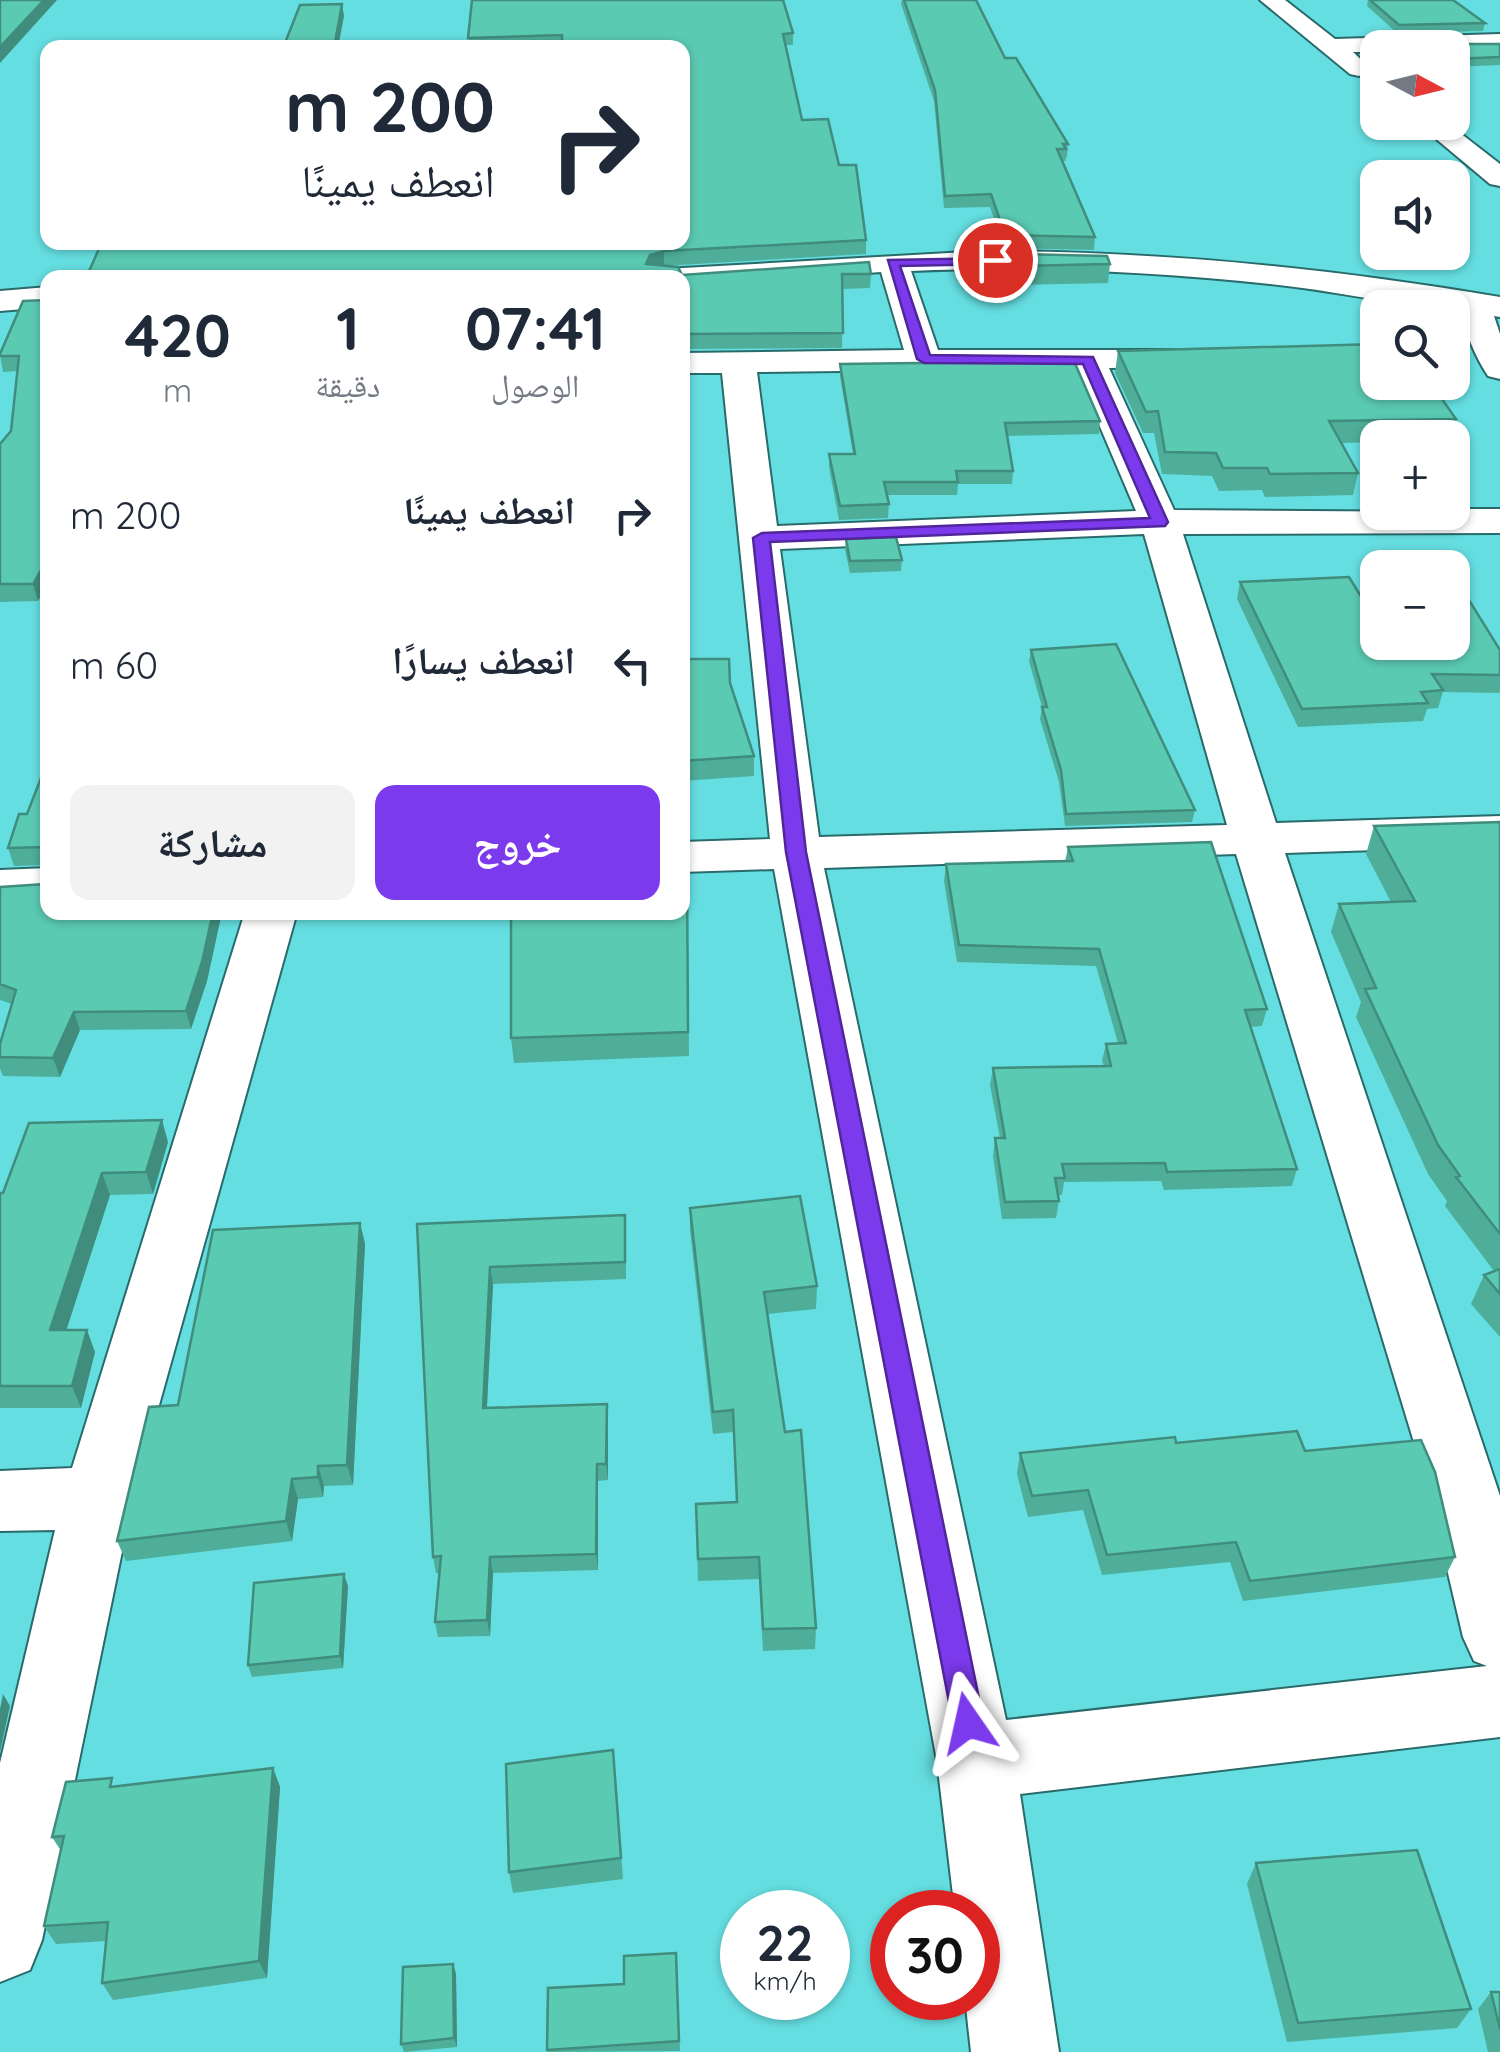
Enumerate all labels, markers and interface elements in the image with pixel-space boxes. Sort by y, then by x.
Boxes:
north arrow [1360,30,1470,140]
map controls [1360,30,1470,660]
text: 200 m [285,62,495,150]
icon: right [530,80,660,210]
text: انعطف يمينًا [301,152,495,208]
button: sound [1360,160,1470,270]
pin [953,218,1038,303]
icon: arrive [968,233,1023,288]
text: 1 [336,290,360,365]
text: 07:41 [465,290,605,365]
button: search [1360,290,1470,400]
text: 420 [125,297,231,372]
text: دقيقة [315,365,380,405]
text: الوصول [491,365,579,405]
text: m [163,370,192,410]
button: + [1360,420,1470,530]
text: انعطف يمينًا [403,486,575,534]
icon: right [605,488,660,543]
text: 200 m [70,491,181,539]
button: − [1360,550,1470,660]
text: انعطف يسارًا [392,636,575,684]
icon: left [605,638,660,693]
text: 60 m [70,641,158,689]
button: مشاركة [70,785,355,900]
button: خروج [375,785,660,900]
position arrow [916,1671,1020,1775]
speed limit sign: 30 [870,1890,1000,2020]
text: 22 [757,1911,813,1974]
text: km/h [753,1965,817,1996]

